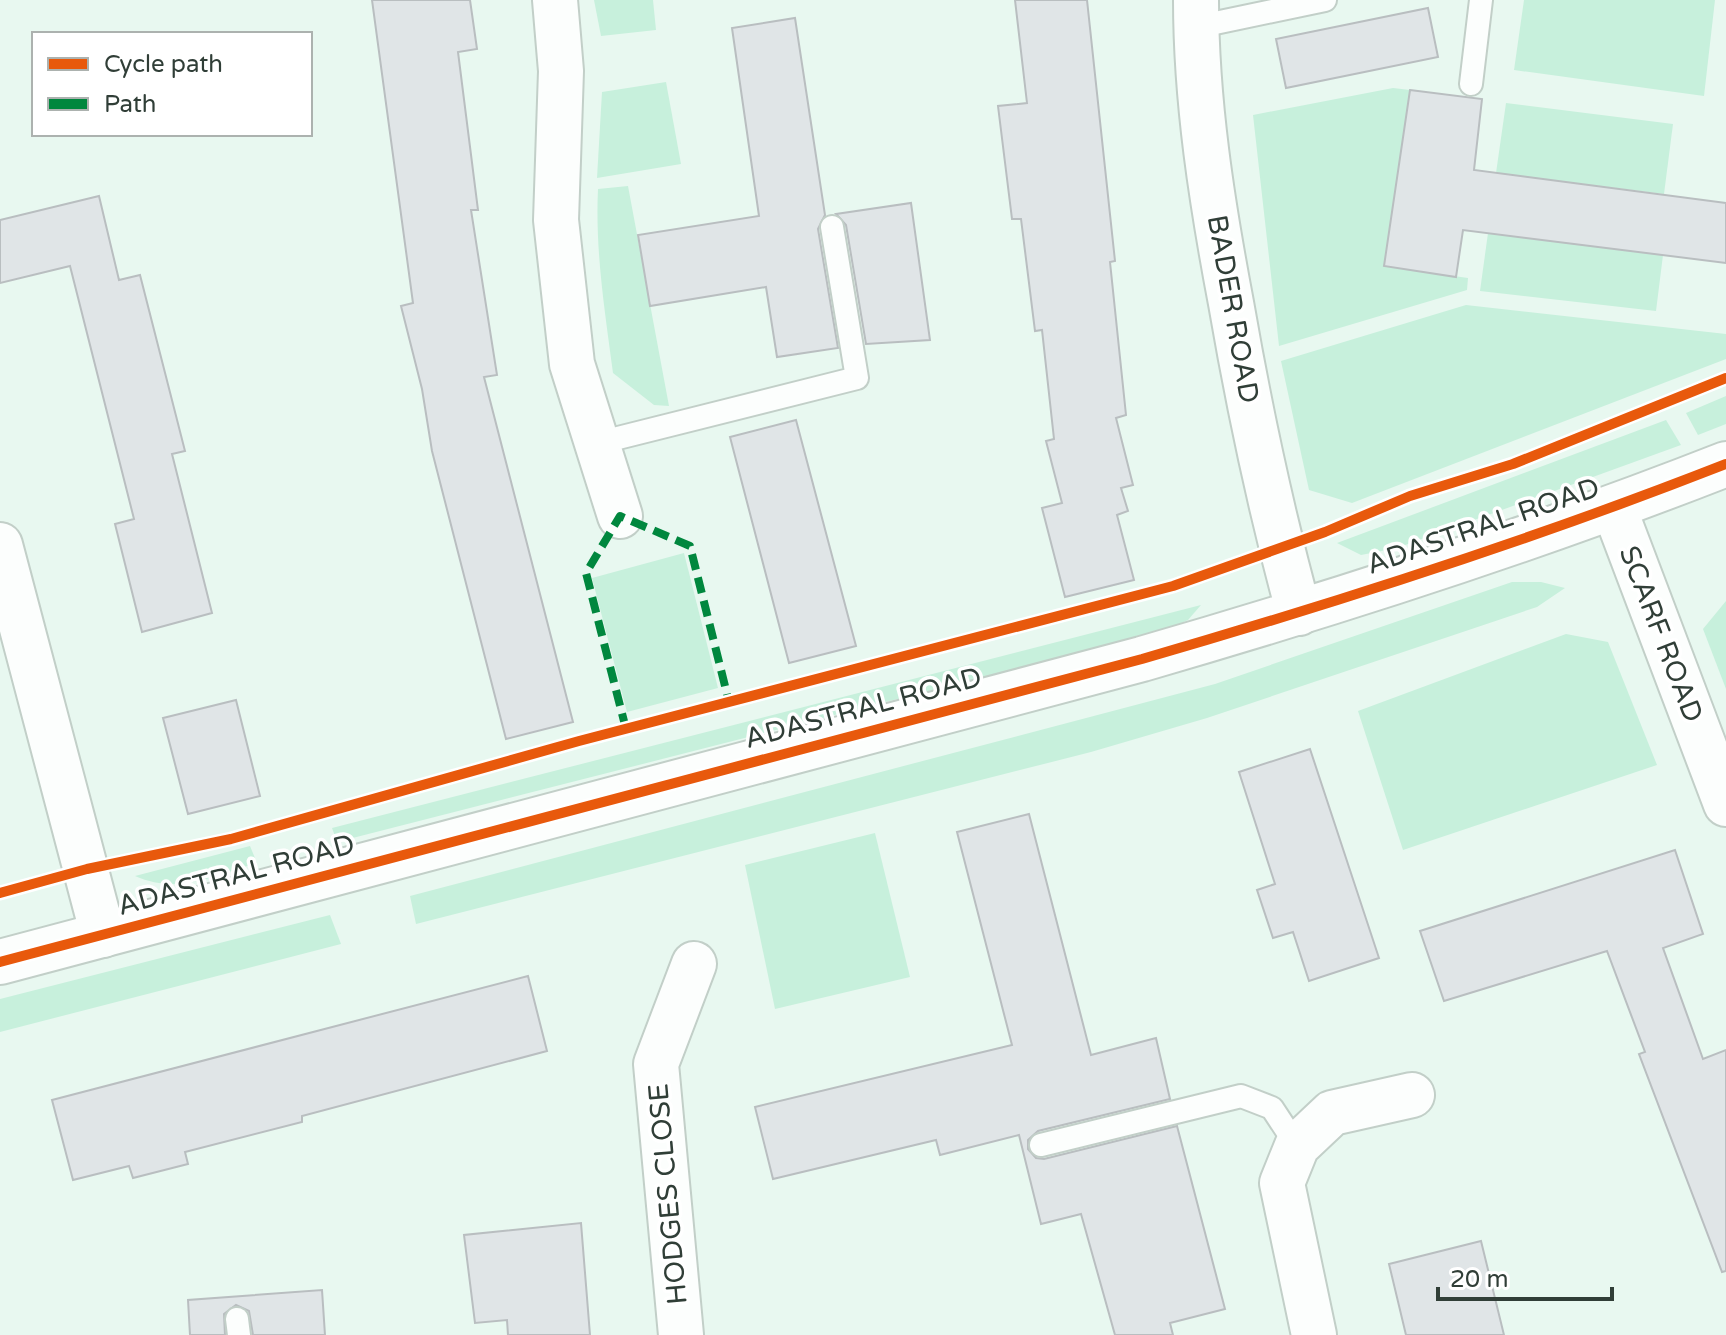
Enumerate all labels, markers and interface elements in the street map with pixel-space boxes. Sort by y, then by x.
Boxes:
legend [32,32,312,136]
text: Cycle path [104,50,223,79]
text: Path [104,90,157,119]
street label: BADER ROAD [1200,212,1266,406]
street label: ADASTRAL ROAD [1362,470,1604,582]
street label: SCARF ROAD [1612,541,1710,727]
street label: ADASTRAL ROAD [741,660,985,756]
street label: ADASTRAL ROAD [114,827,358,923]
street label: HODGES CLOSE [641,1082,695,1306]
scale bar [1438,1251,1612,1301]
text: 20 m [1450,1265,1508,1294]

